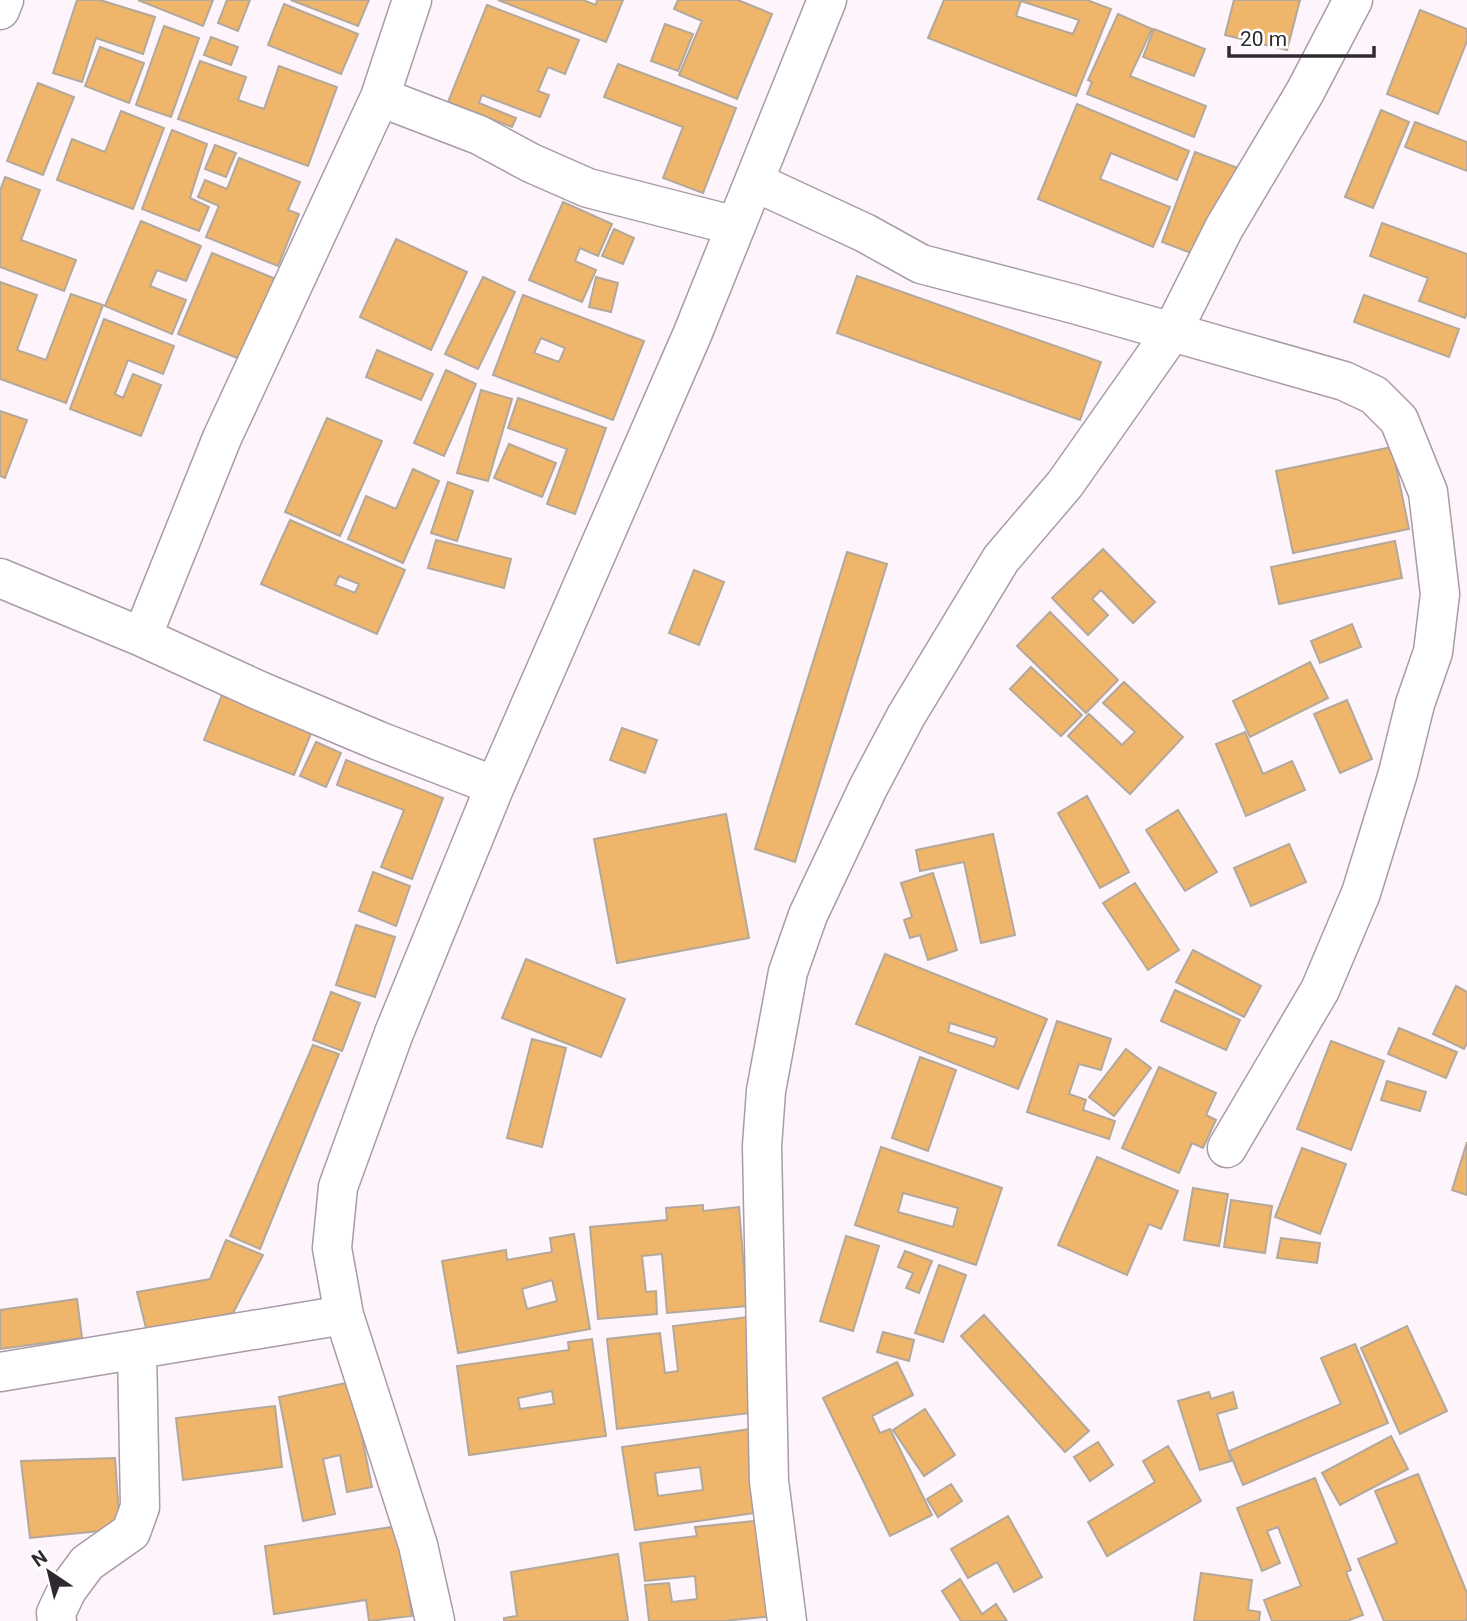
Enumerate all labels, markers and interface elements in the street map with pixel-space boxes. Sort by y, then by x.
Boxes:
scale bar [1229,14,1374,58]
text: 20 m [1240,27,1287,51]
north arrow [14,1537,84,1607]
text: N [27,1545,52,1572]

